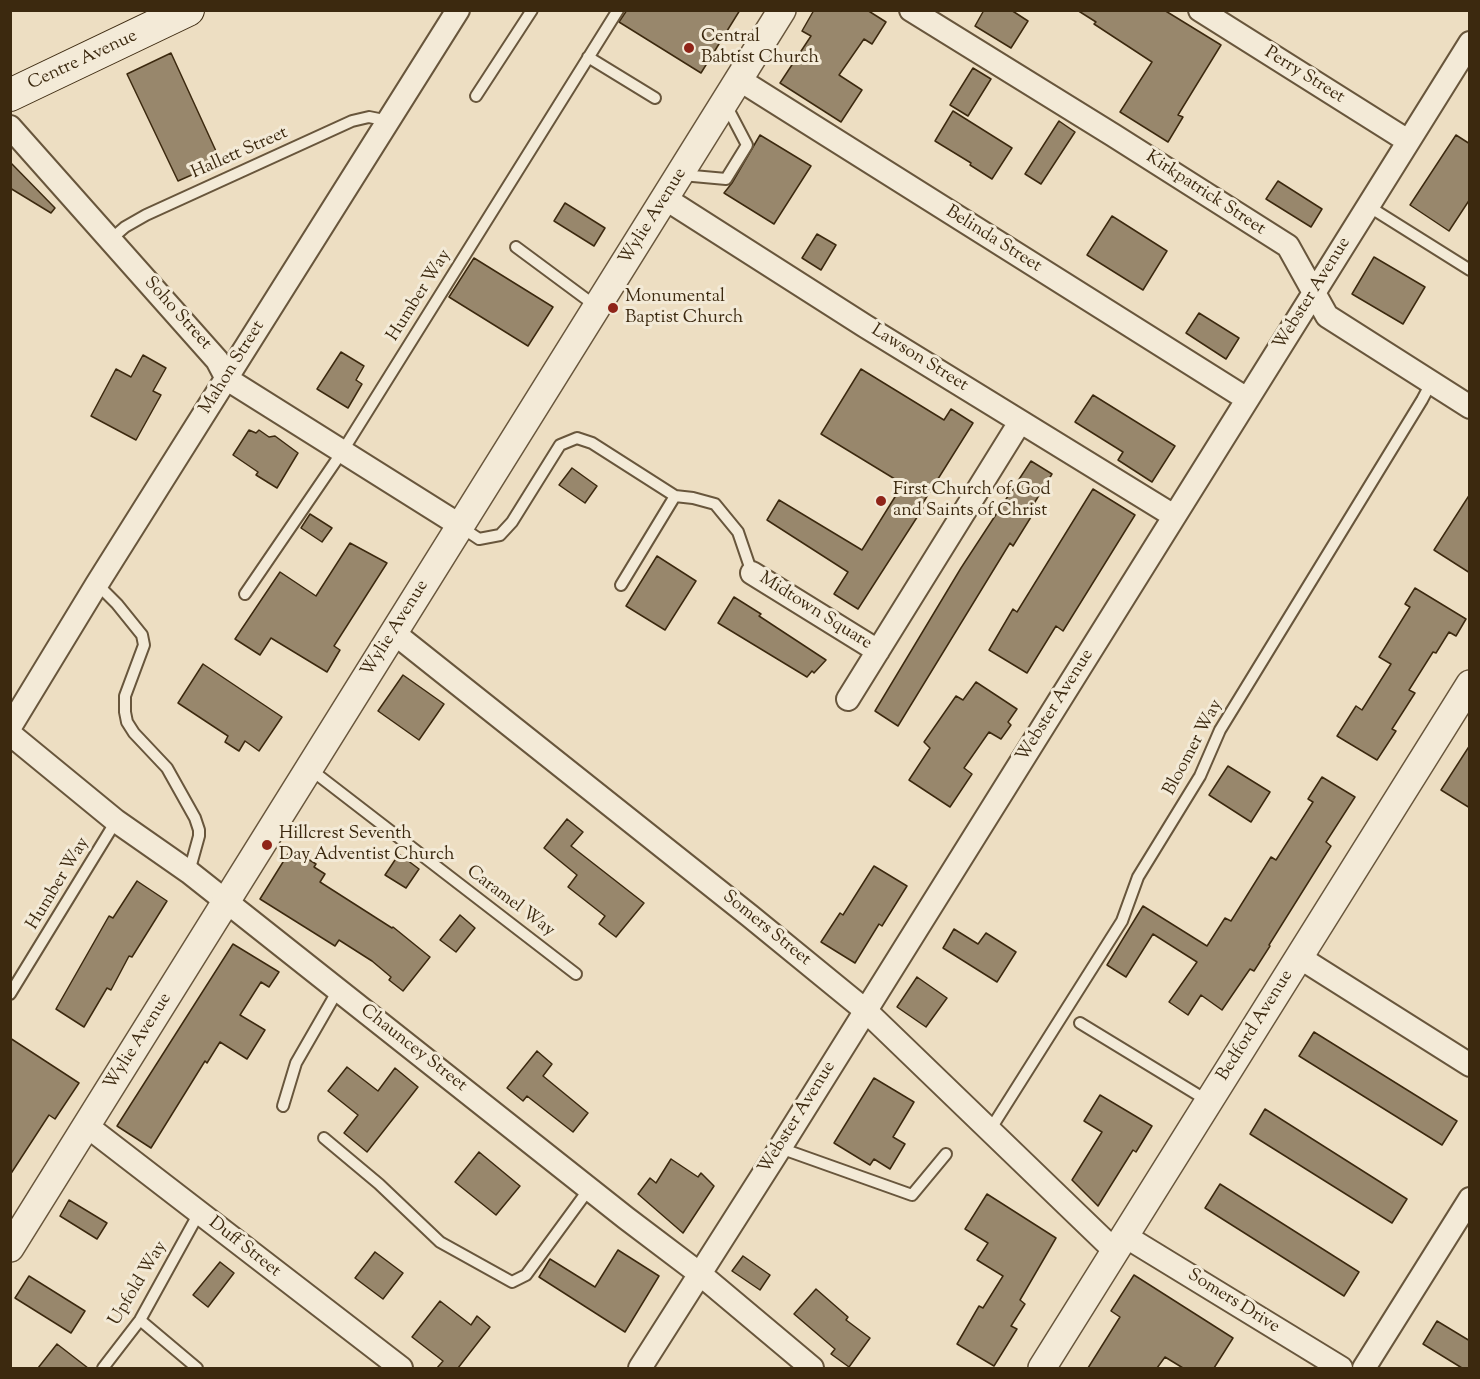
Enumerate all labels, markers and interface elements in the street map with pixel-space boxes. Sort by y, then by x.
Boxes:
street label: Centre Avenue [25,26,141,96]
place label: Central Babtist Church [701,27,819,70]
marker: Central Babtist Church [682,41,696,55]
street label: Perry Street [1260,43,1348,109]
street label: Hallett Street [188,123,292,185]
street label: Kirkpatrick Street [1141,147,1269,241]
street label: Wylie Avenue [616,165,692,269]
street label: Belinda Street [941,202,1045,278]
street label: Webster Avenue [1270,234,1356,354]
street label: Humber Way [383,246,457,346]
street label: Soho Street [139,273,215,355]
place label: Monumental Baptist Church [625,287,743,330]
marker: Monumental Baptist Church [606,301,620,315]
street label: Mahon Street [196,317,270,419]
street label: Lawson Street [867,321,971,397]
place label: First Church of God and Saints of Christ [893,480,1051,522]
marker: First Church of God and Saints of Christ [874,494,888,508]
street label: Midtown Square [755,569,875,655]
street label: Wylie Avenue [358,577,434,681]
street label: Webster Avenue [1013,646,1099,766]
street label: Bloomer Way [1160,696,1228,800]
place label: Hillcrest Seventh Day Adventist Church [279,824,455,866]
street label: Humber Way [23,834,95,934]
marker: Hillcrest Seventh Day Adventist Church [260,838,274,852]
street label: Caramel Way [462,862,558,942]
street label: Somers Street [717,887,815,971]
street label: Bedford Avenue [1213,967,1299,1085]
street label: Wylie Avenue [101,990,177,1094]
street label: Chauncey Street [355,1001,471,1097]
street label: Webster Avenue [755,1058,841,1178]
street label: Duff Street [204,1213,284,1283]
street label: Upfold Way [105,1238,173,1330]
street label: Somers Drive [1183,1265,1283,1339]

